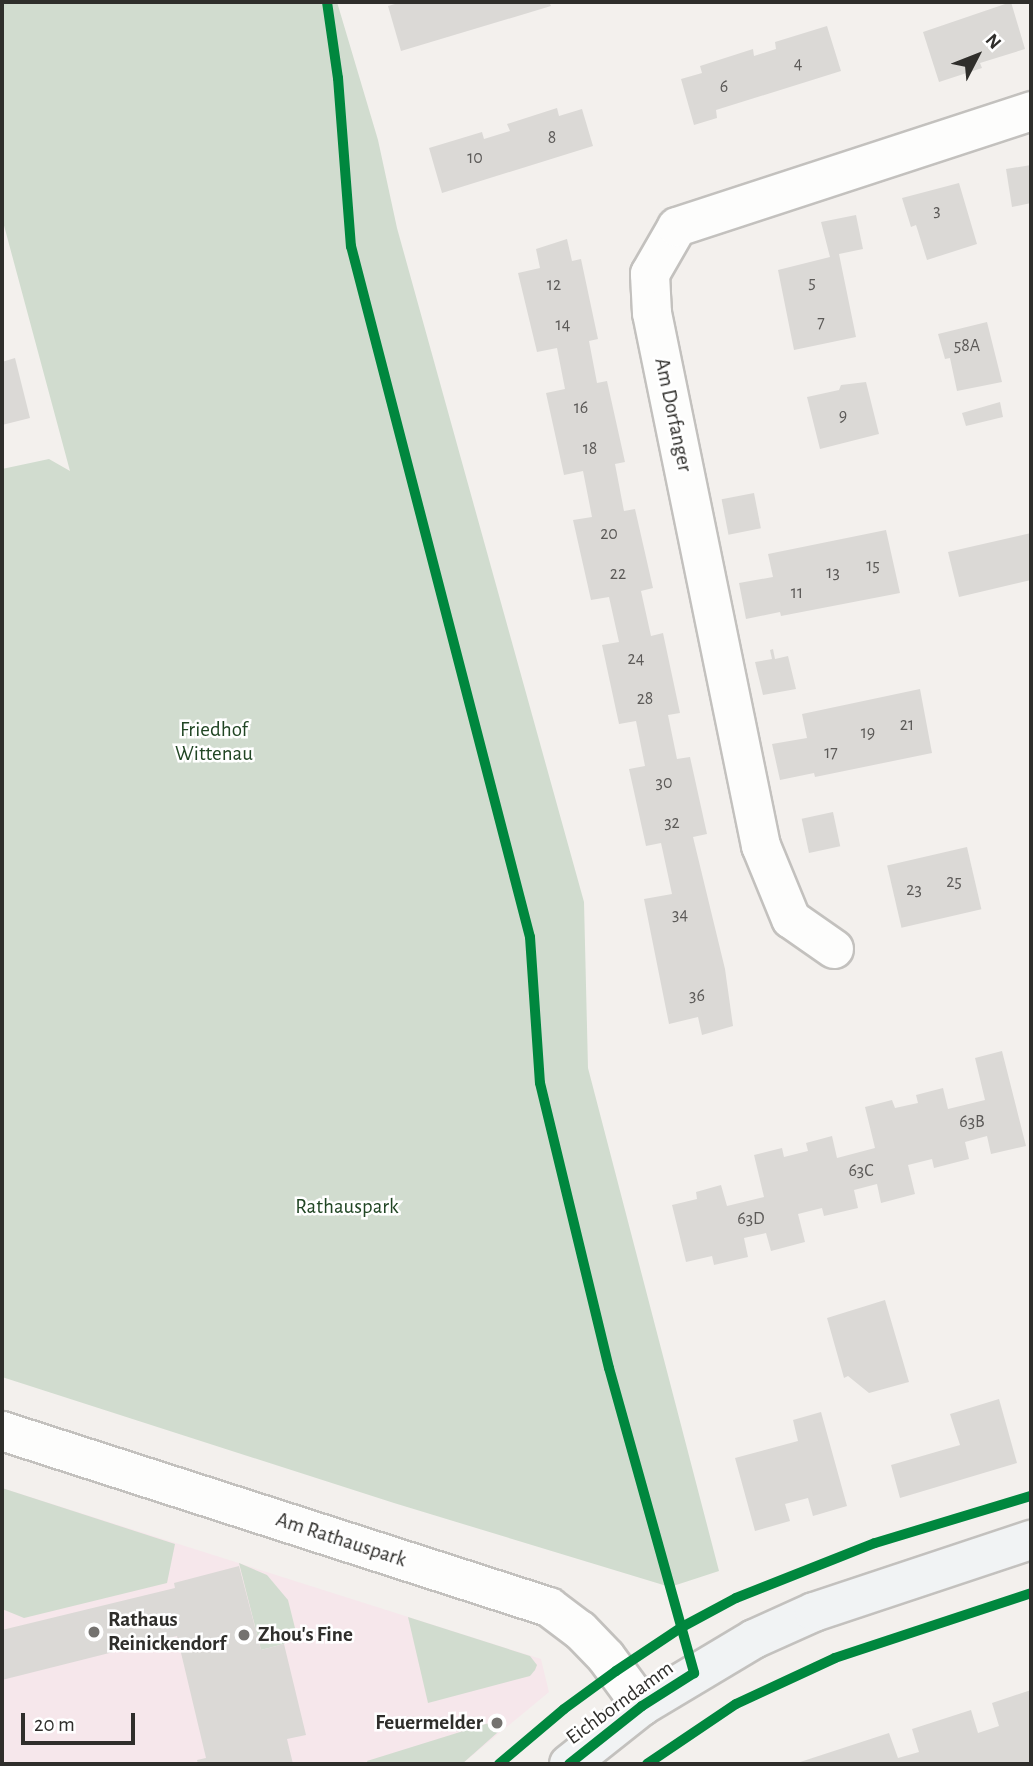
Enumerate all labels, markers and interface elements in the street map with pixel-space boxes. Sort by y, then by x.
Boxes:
north arrow [942,21,1012,91]
text: N [981,30,1004,53]
house number: 4 [794,53,802,75]
house number: 6 [720,76,728,98]
house number: 8 [548,127,556,149]
house number: 10 [467,147,483,169]
house number: 3 [933,200,941,222]
house number: 5 [808,272,816,294]
house number: 12 [547,274,561,296]
house number: 7 [817,312,825,334]
house number: 14 [556,314,570,336]
house number: 58A [954,335,980,357]
street label: Am Dorfanger [649,356,697,474]
house number: 16 [574,397,588,419]
house number: 9 [839,405,847,427]
house number: 18 [583,438,597,460]
house number: 20 [600,523,618,545]
house number: 15 [866,555,880,577]
house number: 13 [826,562,840,584]
house number: 22 [610,563,626,585]
house number: 11 [791,582,803,604]
house number: 24 [628,648,644,670]
house number: 28 [637,688,653,710]
house number: 21 [900,714,914,736]
park label: Friedhof Wittenau [175,717,253,767]
house number: 19 [861,722,875,744]
house number: 17 [824,742,838,764]
house number: 30 [656,772,672,794]
house number: 32 [664,812,680,834]
house number: 25 [946,871,962,893]
house number: 23 [906,879,922,901]
house number: 34 [672,904,688,926]
house number: 36 [689,985,705,1007]
house number: 63B [959,1111,985,1133]
house number: 63C [848,1160,874,1182]
park label: Rathauspark [295,1194,399,1220]
house number: 63D [737,1208,765,1230]
street label: Am Rathauspark [273,1507,409,1573]
place label: Rathaus Reinickendorf [108,1607,226,1657]
place label: Zhou's Fine [258,1622,353,1648]
marker: Rathaus Reinickendorf [86,1624,102,1640]
marker: Zhou's Fine [236,1627,252,1643]
street label: Eichborndamm [561,1656,679,1750]
scale bar [24,1700,138,1744]
place label: Feuermelder [375,1710,483,1736]
text: 20 m [34,1714,75,1735]
marker: Feuermelder [489,1715,505,1731]

